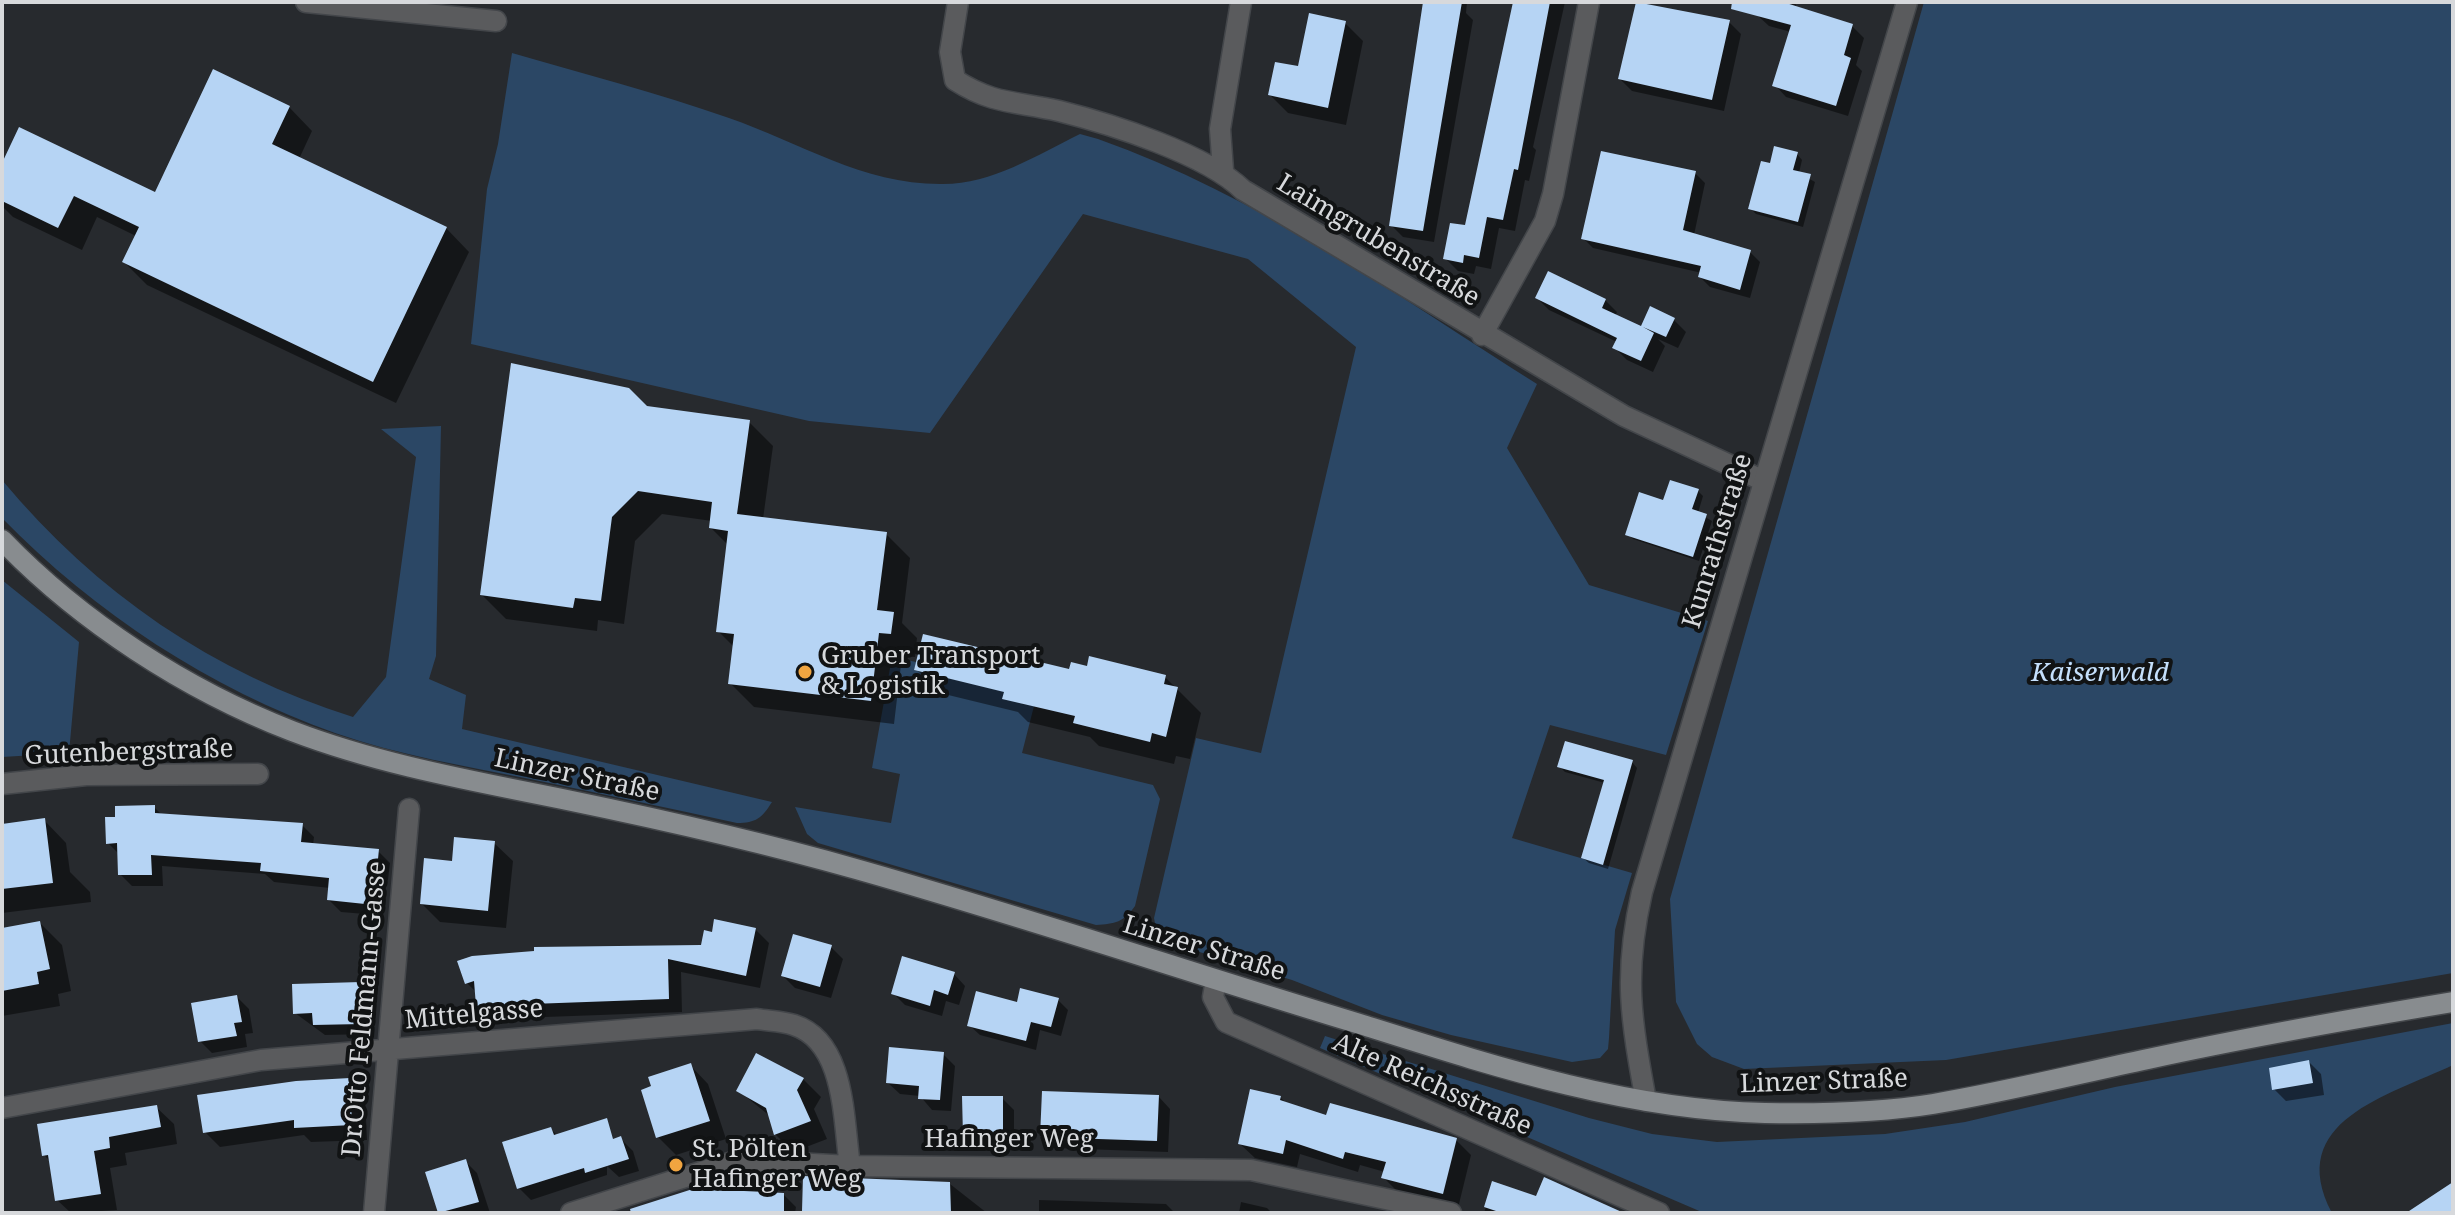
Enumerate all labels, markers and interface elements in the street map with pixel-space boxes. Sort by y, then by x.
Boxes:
street label: Laimgrubenstraße [1271,168,1485,314]
street label: Kunrathstraße [1677,450,1759,632]
place label: Gruber Transport & Logistik [821,641,1040,702]
park label: Kaiserwald [2031,658,2169,690]
marker: Gruber Transport & Logistik [796,663,814,681]
street label: Gutenbergstraße [24,734,234,772]
street label: Linzer Straße [492,743,662,809]
street label: Dr.Otto Feldmann-Gasse [337,860,393,1158]
street label: Linzer Straße [1119,910,1289,988]
street label: Mittelgasse [403,993,545,1037]
street label: Alte Reichsstraße [1328,1027,1536,1143]
street label: Linzer Straße [1740,1063,1908,1101]
street label: Hafinger Weg [924,1124,1094,1156]
place label: St. Pölten Hafinger Weg [692,1134,862,1196]
marker: St. Pölten Hafinger Weg [667,1156,685,1174]

